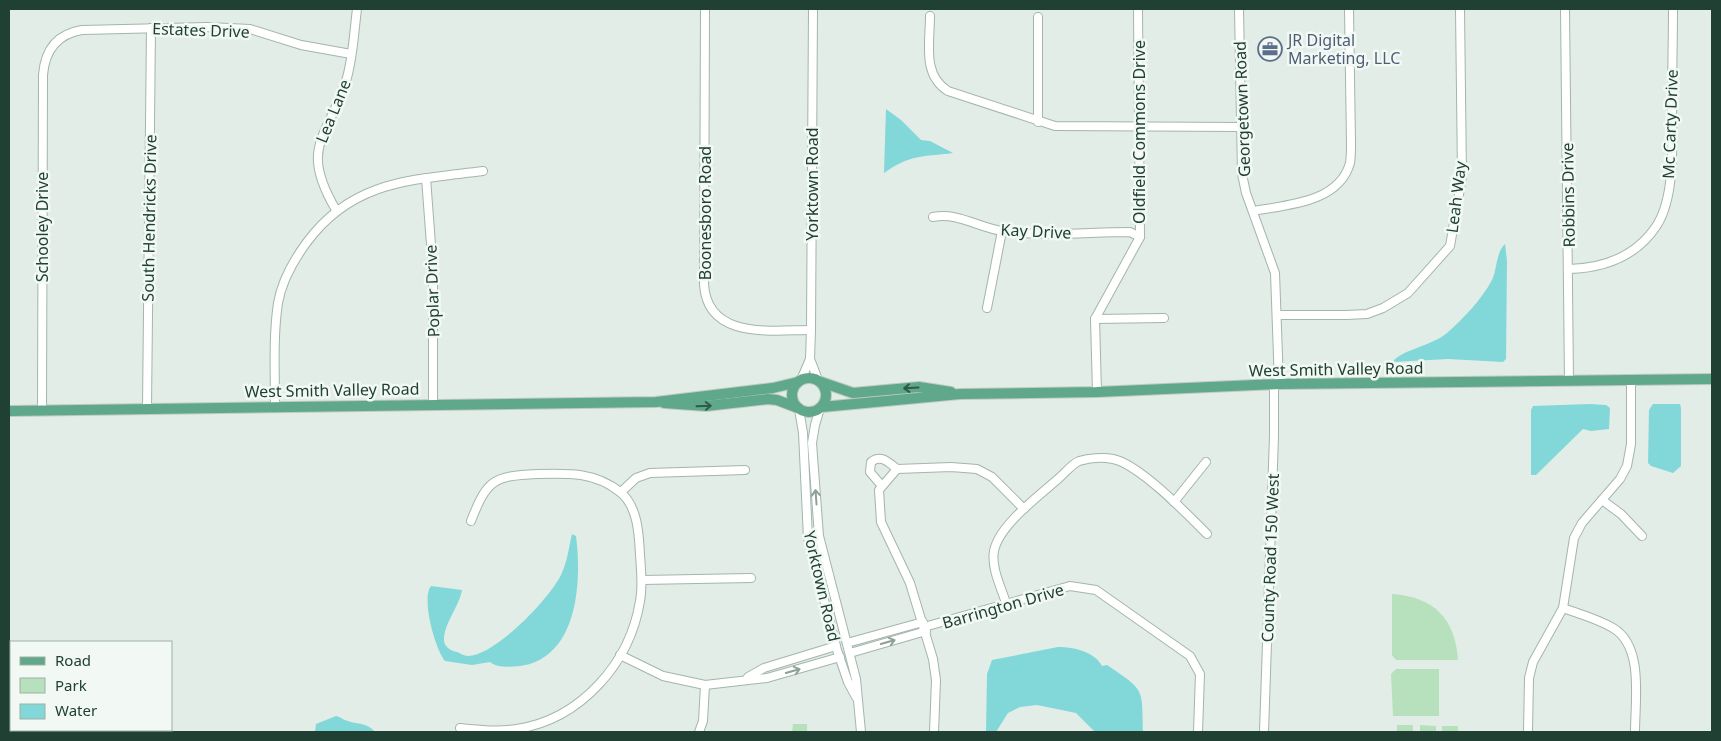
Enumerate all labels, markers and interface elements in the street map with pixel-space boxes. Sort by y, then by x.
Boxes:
street label: Estates Drive [152,17,250,43]
place label: JR Digital Marketing, LLC [1286,29,1400,69]
office icon: JR Digital Marketing, LLC [1257,36,1283,62]
street label: Oldfield Commons Drive [1128,40,1150,224]
street label: Georgetown Road [1229,41,1255,177]
street label: Mc Carty Drive [1657,69,1683,179]
street label: Lea Lane [310,76,356,146]
street label: Yorktown Road [801,127,823,241]
street label: South Hendricks Drive [137,134,161,302]
street label: Robbins Drive [1556,142,1580,248]
street label: Boonesboro Road [694,146,716,280]
street label: Leah Way [1441,159,1471,234]
street label: Schooley Drive [31,172,53,282]
street label: Kay Drive [1000,218,1072,244]
street label: Poplar Drive [419,244,445,338]
street label: West Smith Valley Road [1248,356,1424,382]
street label: West Smith Valley Road [244,377,420,403]
one-way arrow [904,383,920,392]
one-way arrow [696,401,712,410]
street label: County Road 150 West [1256,473,1284,643]
one-way arrow [811,489,821,505]
street label: Yorktown Road [799,528,845,644]
street label: Barrington Drive [940,578,1066,634]
one-way arrow [879,637,895,647]
legend [10,641,172,731]
text: Road [55,650,91,670]
one-way arrow [785,665,801,675]
text: Park [55,675,87,695]
text: Water [55,700,97,720]

